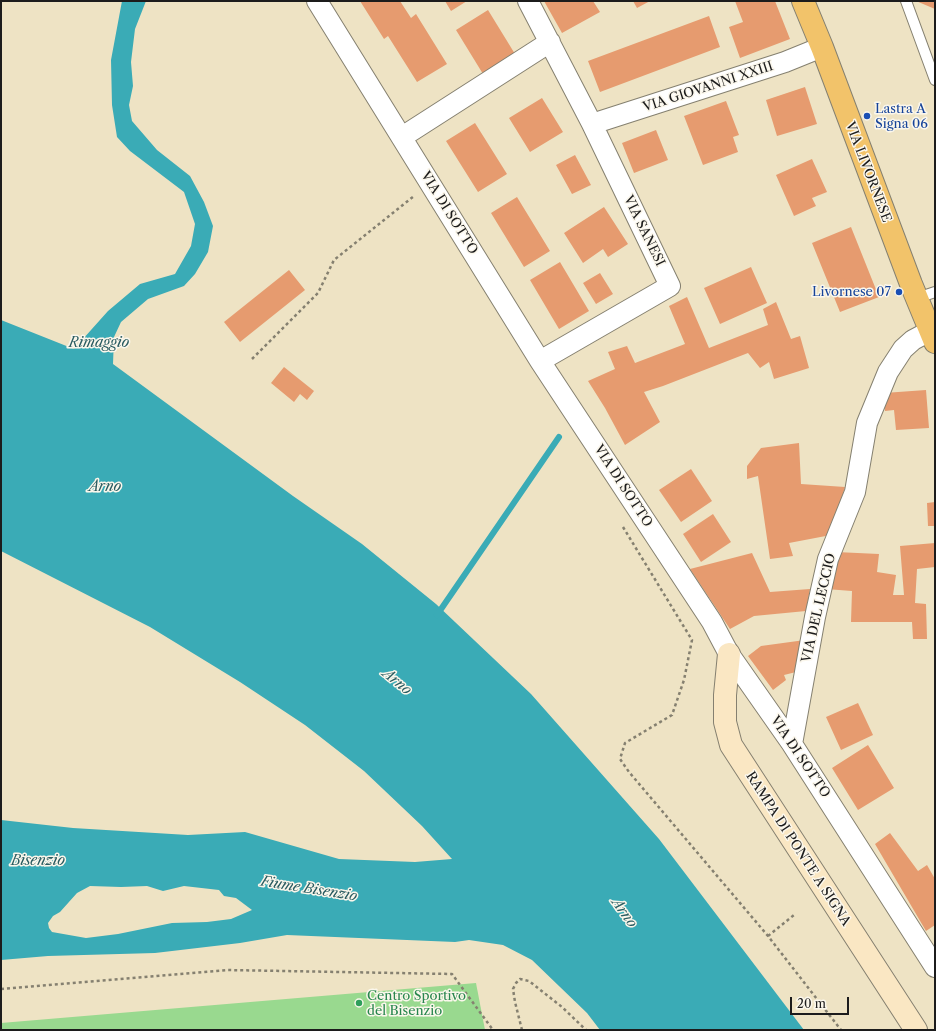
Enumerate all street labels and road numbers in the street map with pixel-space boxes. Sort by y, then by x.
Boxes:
street label: VIA GIOVANNI XXIII [641,59,775,115]
street label: VIA LIVORNESE [842,120,894,224]
street label: VIA DI SOTTO [417,169,481,257]
street label: VIA SANESI [620,193,668,269]
street label: VIA DI SOTTO [591,442,655,530]
street label: VIA DEL LECCIO [799,552,839,664]
street label: VIA DI SOTTO [767,713,833,801]
street label: RAMPA DI PONTE A SIGNA [742,769,854,929]

